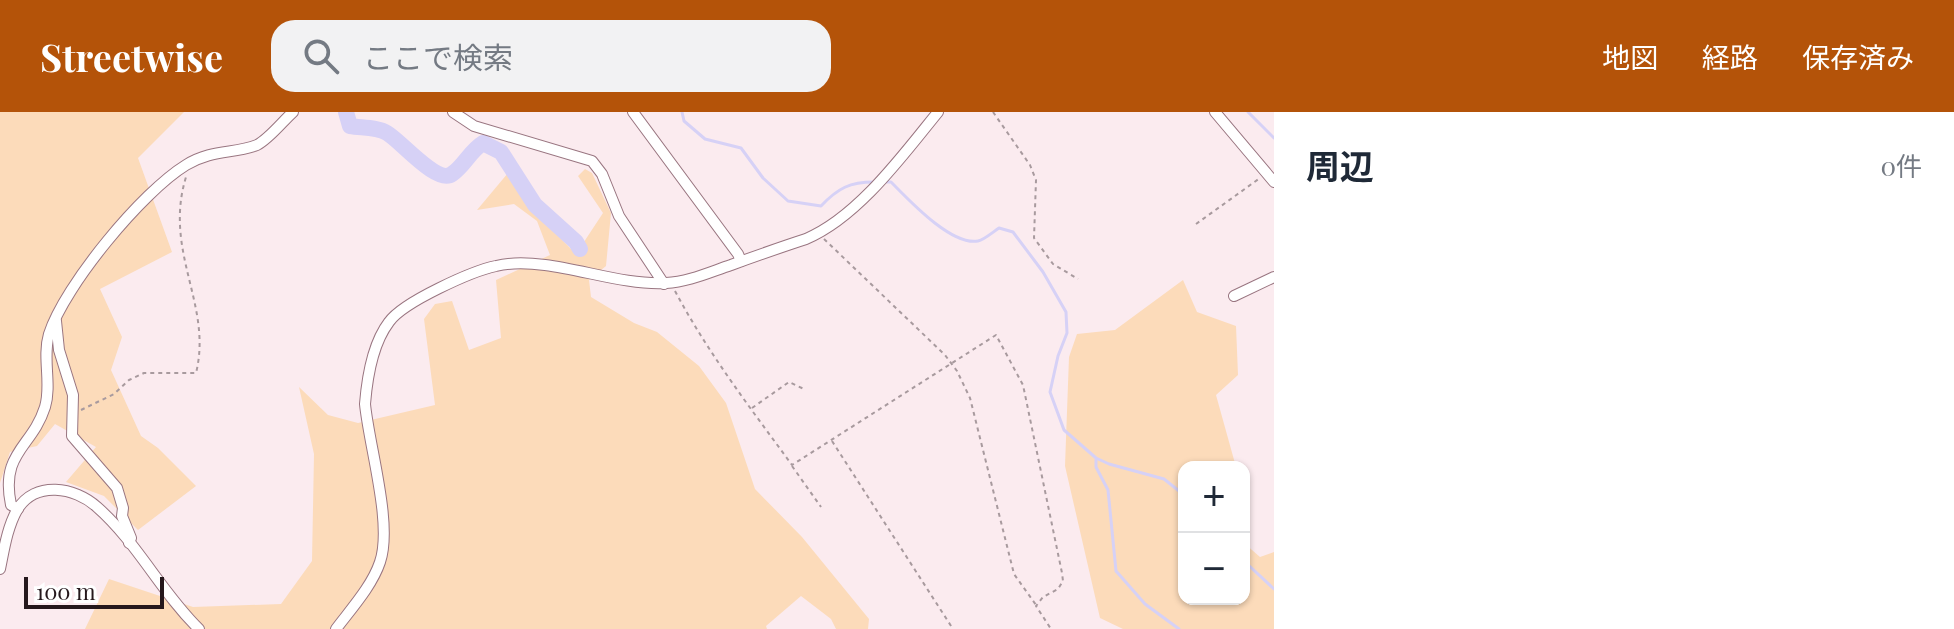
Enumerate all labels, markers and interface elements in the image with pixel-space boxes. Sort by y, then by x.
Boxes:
search box [271,20,831,92]
text: Streetwise [40,31,223,82]
icon: search [299,34,343,78]
text: ここで検索 [363,37,513,77]
text: 地図 [1602,38,1658,75]
text: 経路 [1702,38,1758,75]
text: 保存済み [1802,38,1914,75]
text: 周辺 [1306,142,1374,188]
text: 0件 [1880,148,1922,183]
map controls [1178,461,1250,605]
button: + [1178,461,1250,533]
button: − [1178,533,1250,605]
scale bar [24,573,164,609]
text: 100 m [36,576,96,606]

